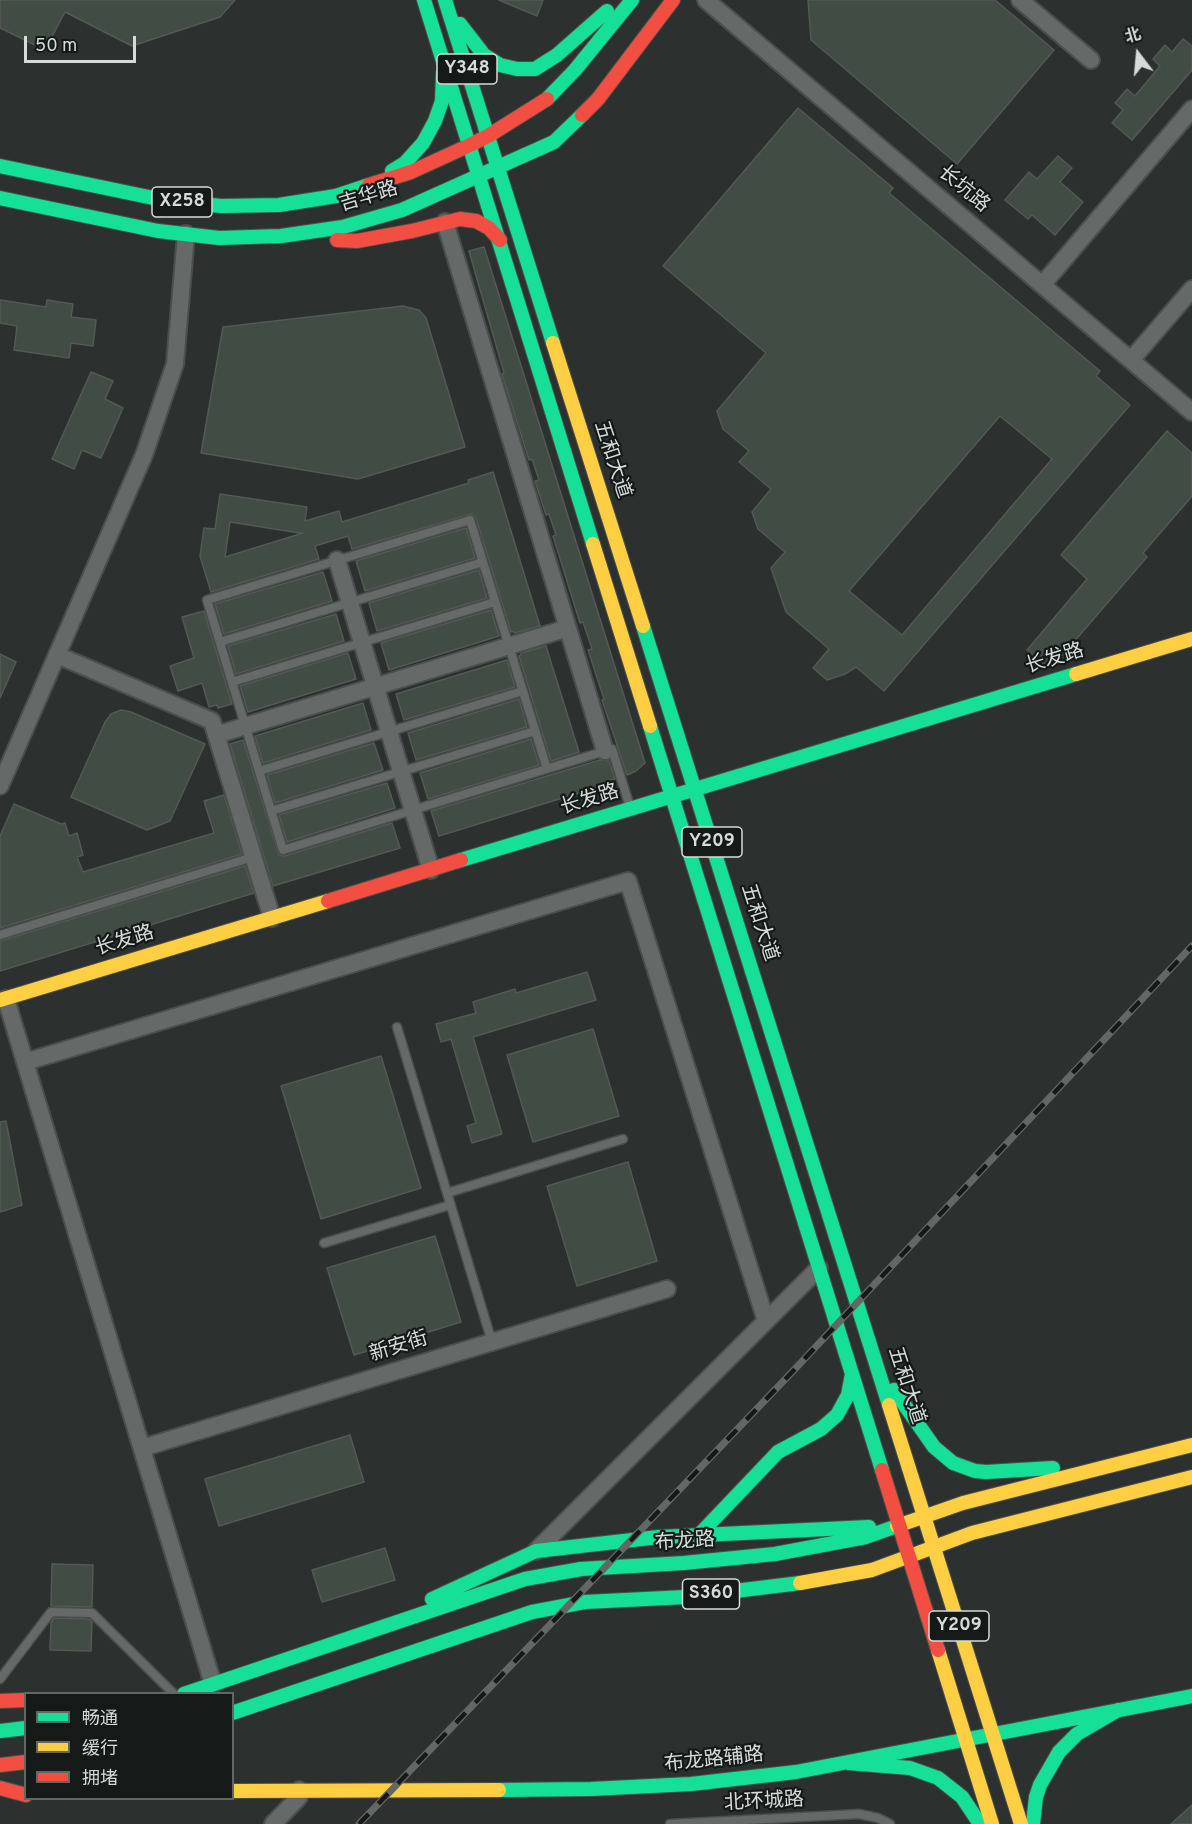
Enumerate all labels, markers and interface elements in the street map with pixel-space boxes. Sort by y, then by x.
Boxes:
scale bar [27,24,140,62]
north arrow [1108,24,1168,84]
text: 北 [1123,25,1143,49]
text: 50 m [35,35,77,58]
road number: Y348 [437,54,497,84]
street label: 长坑路 [932,162,994,218]
street label: 吉华路 [337,178,401,218]
road number: X258 [152,187,212,217]
street label: 五和大道 [587,418,635,502]
street label: 长发路 [1023,640,1087,680]
street label: 长发路 [558,781,622,821]
road number: Y209 [682,827,742,857]
street label: 五和大道 [734,881,782,965]
street label: 长发路 [93,922,157,962]
street label: 新安街 [367,1328,431,1368]
street label: 五和大道 [881,1344,929,1428]
street label: 布龙路 [654,1529,716,1557]
road number: S360 [682,1579,740,1609]
road number: Y209 [929,1611,989,1641]
legend [24,1692,234,1800]
text: 畅通 [82,1708,118,1731]
text: 缓行 [82,1738,118,1761]
street label: 布龙路辅路 [663,1744,765,1778]
text: 拥堵 [82,1768,118,1791]
street label: 北环城路 [723,1789,805,1817]

